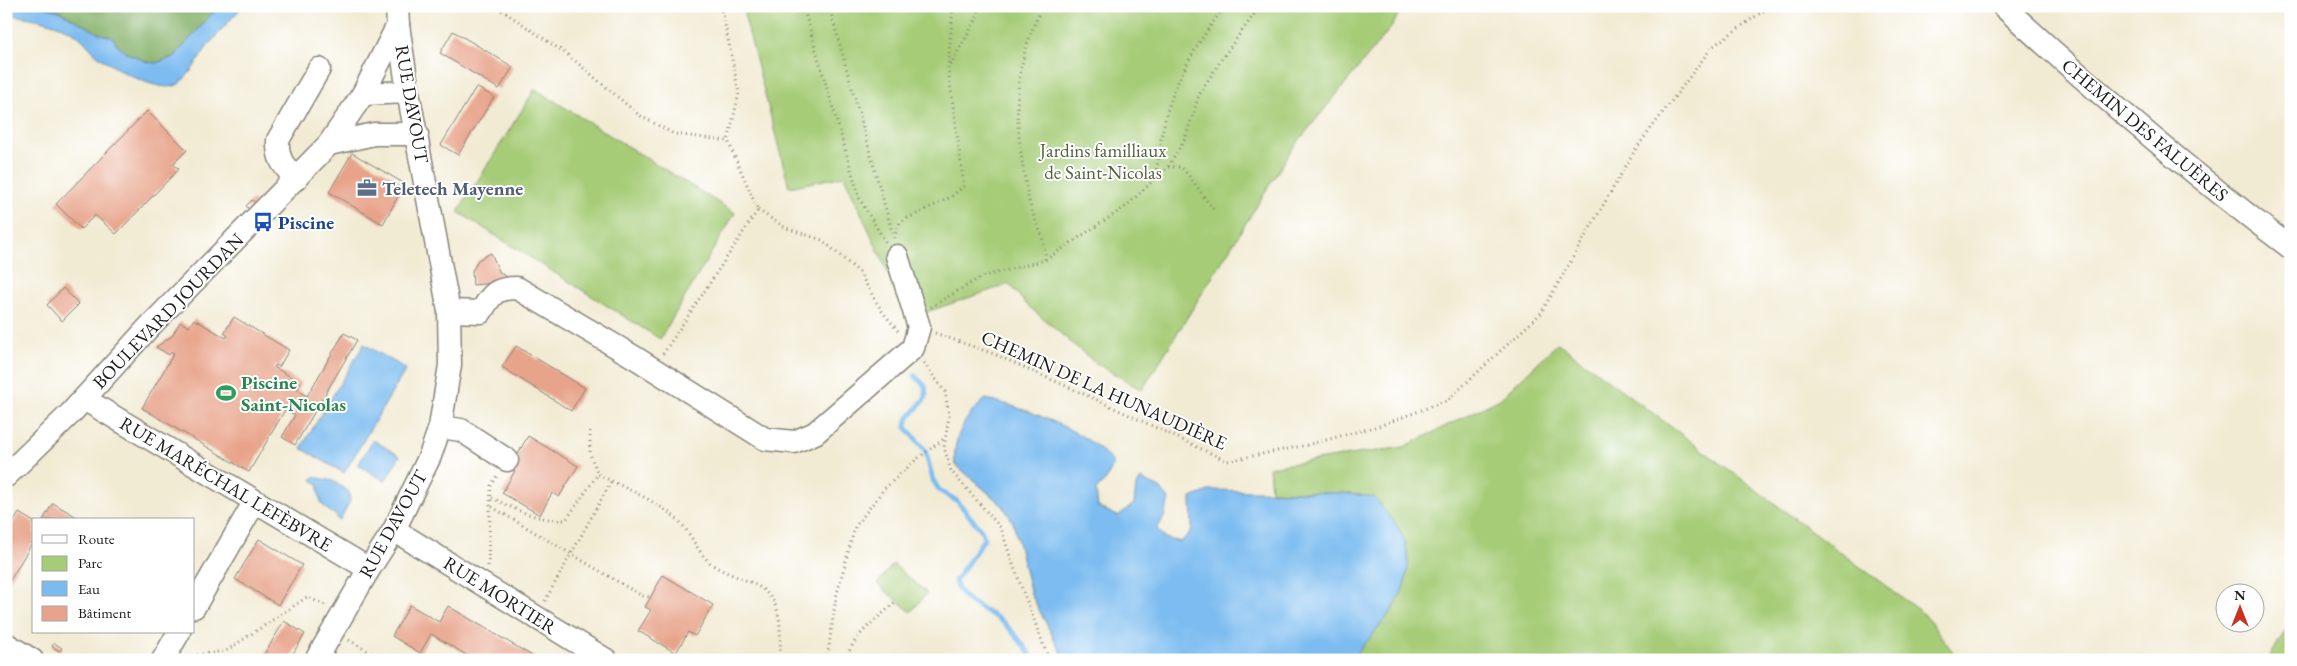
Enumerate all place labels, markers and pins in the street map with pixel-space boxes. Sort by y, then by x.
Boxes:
place label: Teletech Mayenne [382,176,523,201]
office icon: Teletech Mayenne [356,177,378,199]
place label: Piscine [278,210,334,235]
bus stop icon: Piscine [252,211,274,233]
place label: Piscine Saint-Nicolas [241,370,346,417]
sports icon: Piscine Saint-Nicolas [215,382,237,404]

